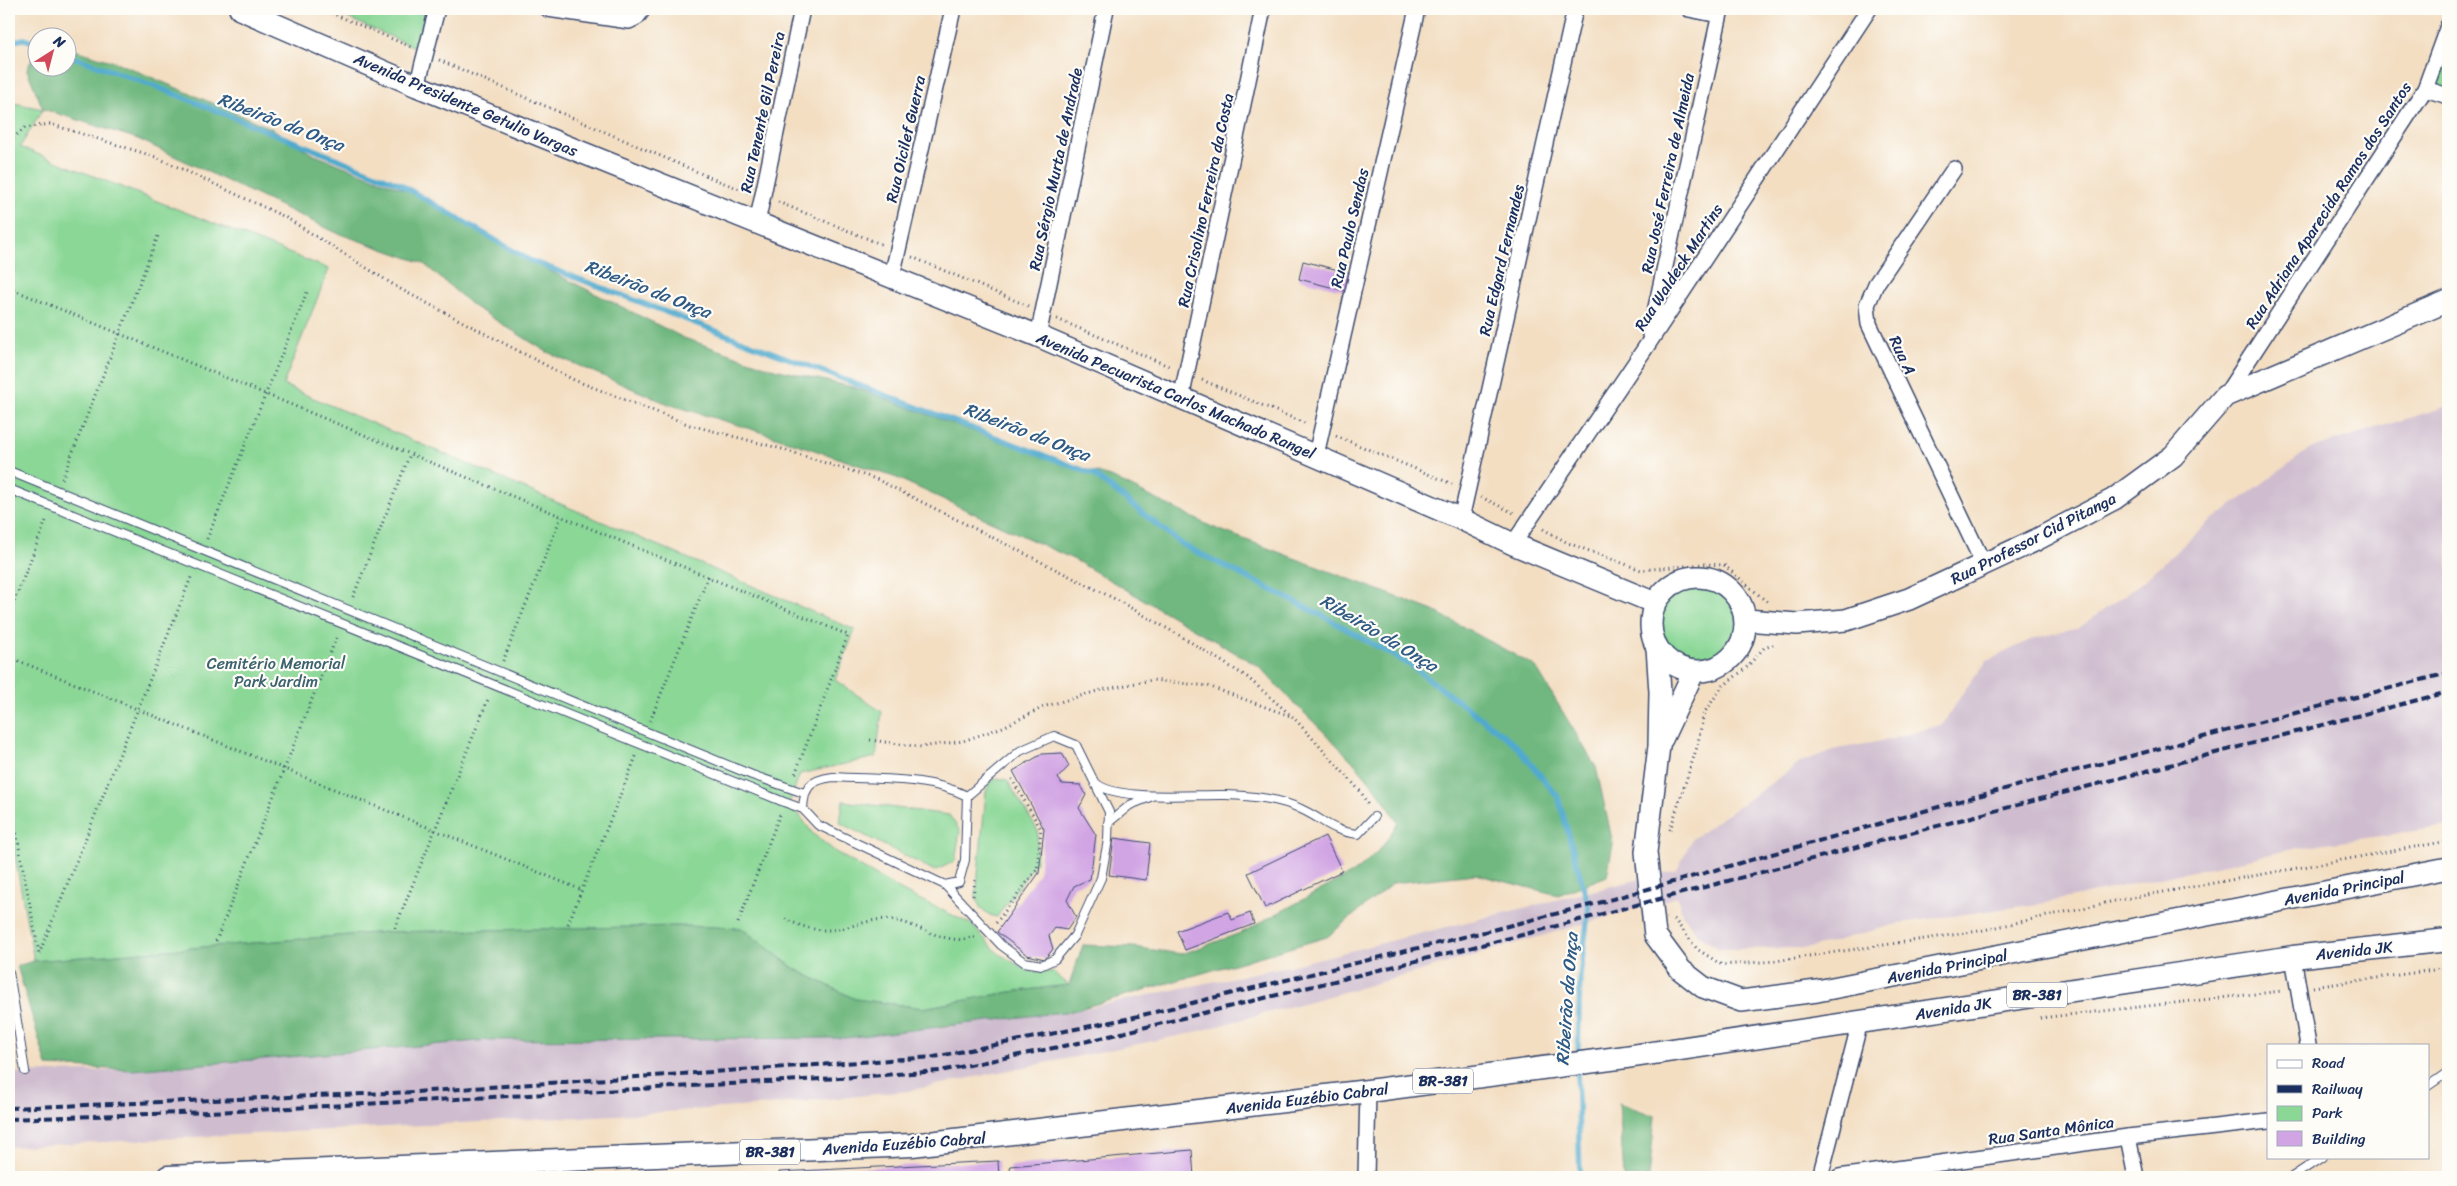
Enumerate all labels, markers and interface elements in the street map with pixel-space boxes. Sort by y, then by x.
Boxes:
north arrow [28,28,78,78]
text: N [47,28,71,55]
street label: Rua Tenente Gil Pereira [731,29,794,195]
street label: Avenida Presidente Getulio Vargas [348,44,583,165]
street label: Rua Sérgio Murta de Andrade [1020,65,1091,273]
street label: Rua José Ferreira de Almeida [1632,69,1703,276]
street label: Rua Oicilef Guerra [877,72,934,205]
street label: Rua Adriana Aparecida Ramos dos Santos [2237,75,2420,335]
water label: Ribeirão da Onça [213,83,351,161]
street label: Rua Crisolino Ferreira da Costa [1169,90,1242,310]
street label: Rua Paulo Sendas [1322,165,1377,291]
street label: Rua Edgard Fernandes [1470,181,1533,339]
street label: Rua Waldeck Martins [1626,197,1731,337]
water label: Ribeirão da Onça [580,250,718,328]
street label: Avenida Pecuarista Carlos Machado Rangel [1031,323,1320,468]
street label: Rua A [1881,331,1924,380]
water label: Ribeirão da Onça [959,393,1097,471]
street label: Rua Professor Cid Pitanga [1945,484,2121,593]
water label: Ribeirão da Onça [1314,585,1446,682]
park label: Cemitério Memorial Park Jardim [207,649,346,696]
street label: Avenida Principal [2280,862,2407,915]
water label: Ribeirão da Onça [1546,930,1588,1066]
street label: Avenida JK [2313,932,2395,969]
street label: Avenida Principal [1883,940,2010,993]
road number: BR-381 [2007,982,2067,1008]
street label: Avenida JK [1912,988,1995,1029]
legend [2267,1044,2430,1158]
text: Road [2312,1050,2345,1076]
road number: BR-381 [1413,1068,1473,1094]
street label: Avenida Euzébio Cabral [1223,1074,1391,1123]
text: Railway [2312,1076,2363,1102]
text: Park [2312,1100,2343,1126]
street label: Rua Santa Mônica [1986,1107,2116,1154]
street label: Avenida Euzébio Cabral [820,1123,987,1164]
text: Building [2312,1126,2366,1152]
road number: BR-381 [740,1140,800,1164]

